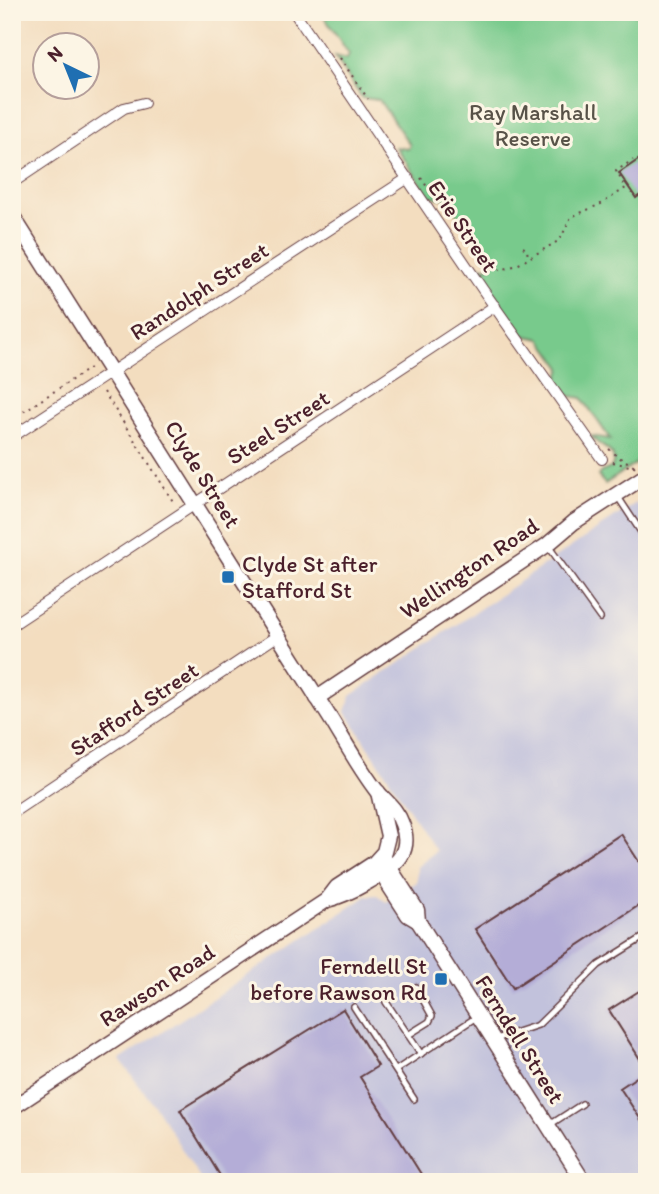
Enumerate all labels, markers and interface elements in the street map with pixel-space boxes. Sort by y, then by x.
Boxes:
north arrow [32,32,102,102]
text: N [42,41,67,67]
park label: Ray Marshall Reserve [469,98,597,152]
street label: Erie Street [422,175,504,277]
street label: Randolph Street [124,236,274,346]
street label: Steel Street [222,383,335,470]
street label: Clyde Street [159,415,247,533]
street label: Wellington Road [394,511,544,625]
place label: Clyde St after Stafford St [242,550,378,604]
marker: Clyde St after Stafford St [220,569,236,585]
street label: Stafford Street [64,656,204,762]
street label: Rawson Road [94,937,220,1033]
place label: Ferndell St before Rawson Rd [250,952,427,1006]
street label: Ferndell Street [469,970,571,1109]
marker: Ferndell St before Rawson Rd [433,971,449,987]

